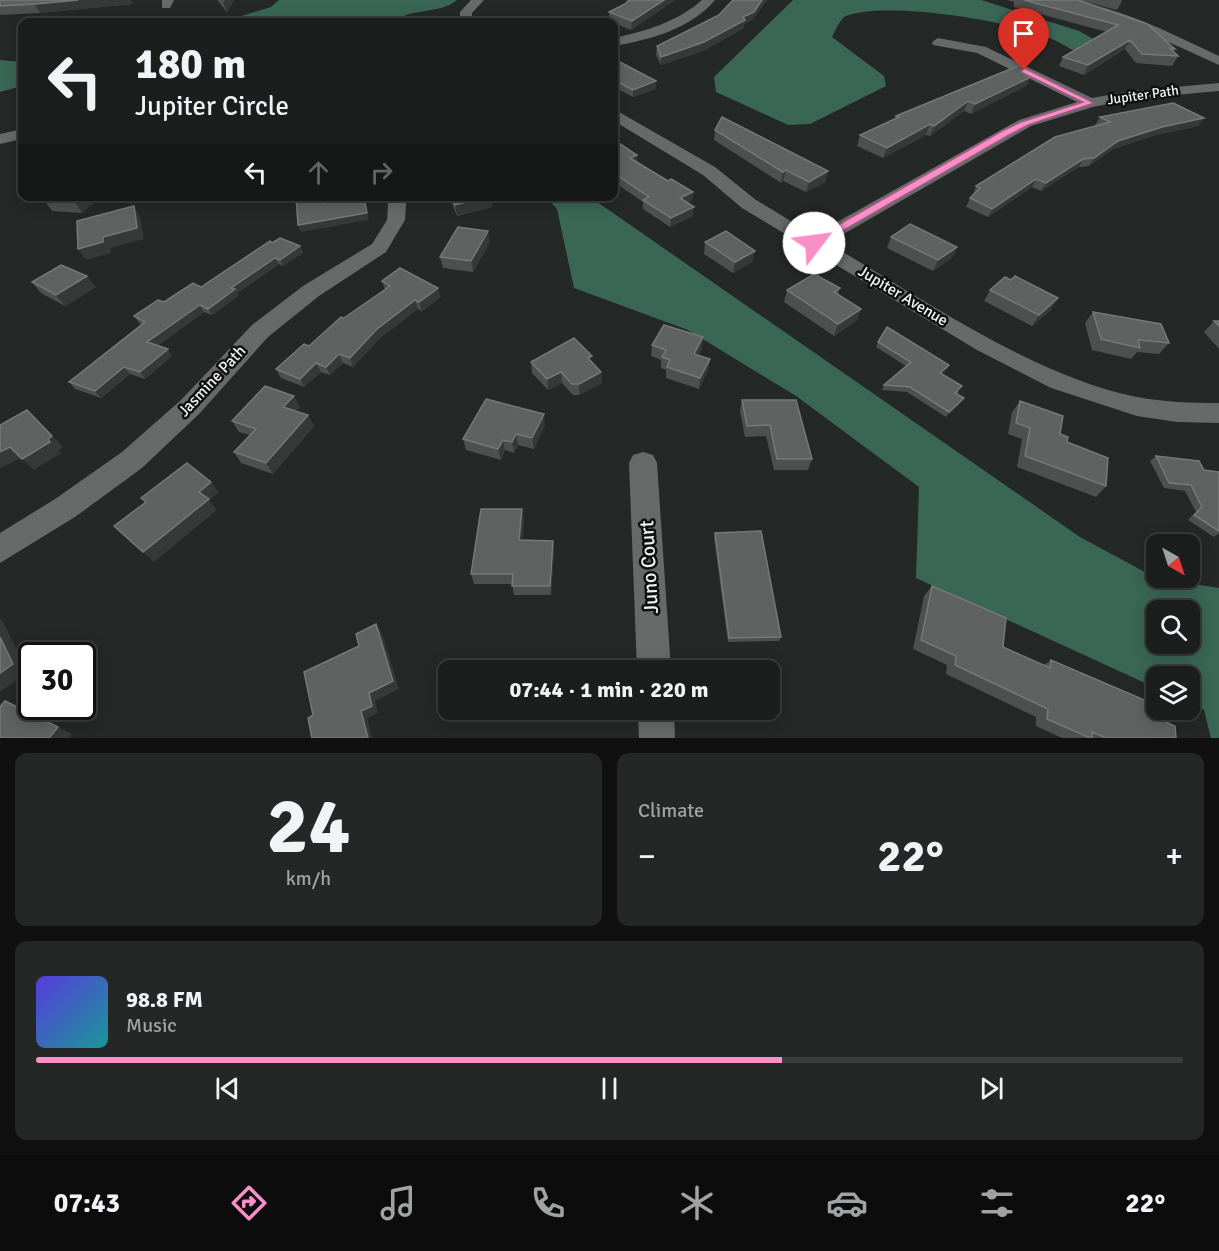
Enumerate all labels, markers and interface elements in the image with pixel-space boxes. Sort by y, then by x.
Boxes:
pin [998,8,1049,70]
icon: arrive [1007,17,1040,50]
text: 180 m [135,39,246,90]
icon: left [36,42,114,120]
street label: Jupiter Path [1106,82,1180,108]
text: Jupiter Circle [135,90,289,123]
icon: left [239,156,272,189]
icon: ahead [302,156,335,189]
icon: right [365,156,398,189]
position arrow [782,211,846,275]
street label: Jupiter Avenue [854,261,952,331]
street label: Jasmine Path [174,341,250,421]
street label: Juno Court [634,520,664,614]
north arrow [1146,534,1200,588]
map controls [1146,534,1200,720]
button: search [1146,600,1200,654]
speed limit sign: 30 [18,642,96,720]
button: layers [1146,666,1200,720]
text: 07:44 · 1 min · 220 m [509,676,709,703]
text: 24 [266,779,351,875]
text: Climate [638,798,704,823]
text: 22° [877,829,944,884]
text: − [638,836,656,877]
text: + [1165,836,1183,877]
text: km/h [286,866,331,891]
text: 98.8 FM [126,986,203,1013]
text: Music [126,1013,177,1038]
icon: previous [211,1072,244,1105]
icon: pause [593,1072,626,1105]
icon: next [975,1072,1008,1105]
icon: directions [228,1182,270,1224]
icon: music [377,1182,419,1224]
icon: phone [527,1182,569,1224]
icon: climate [676,1182,718,1224]
icon: car [826,1182,868,1224]
icon: filters [976,1182,1018,1224]
text: 07:43 [54,1187,120,1220]
text: 22° [1125,1187,1165,1220]

